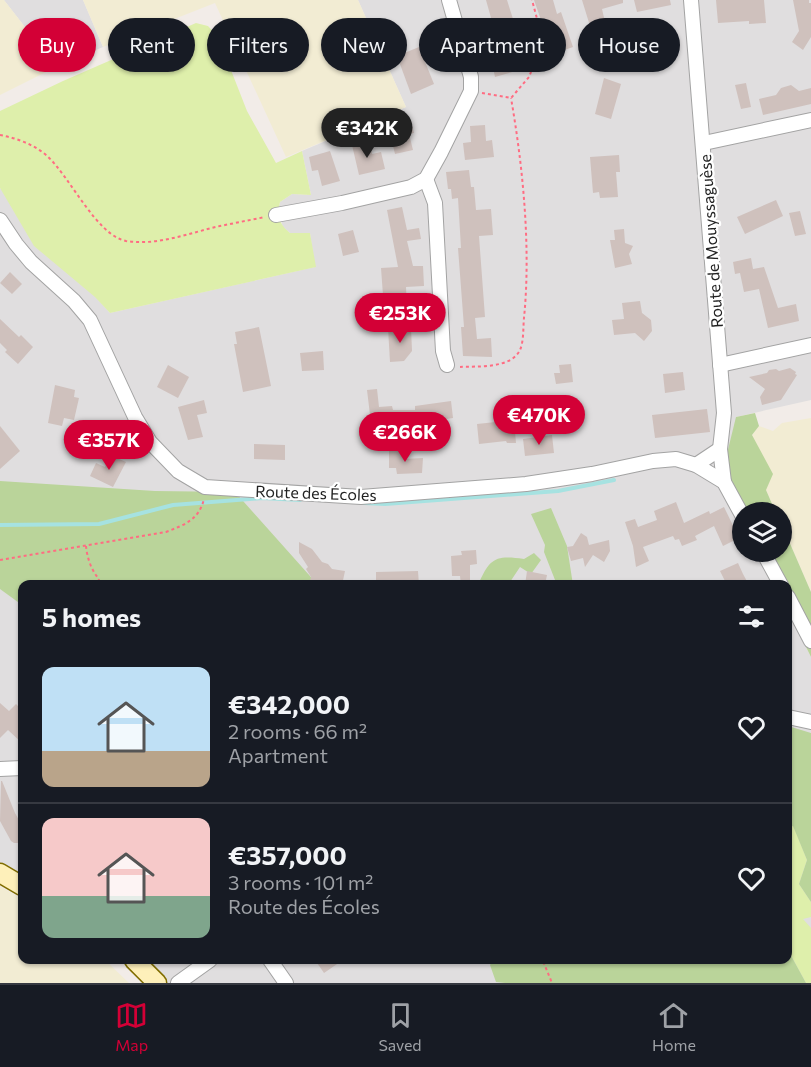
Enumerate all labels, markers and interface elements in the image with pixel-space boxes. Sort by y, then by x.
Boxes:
chip: Buy [18,18,96,72]
chip: Rent [108,18,195,72]
chip: Filters [207,18,309,72]
chip: New [321,18,407,72]
chip: Apartment [419,18,566,72]
chip: House [578,18,680,72]
pin: €342K [325,108,409,159]
text: €342K [335,115,399,139]
street label: Route de Mouyssaguèse [695,154,726,329]
pin: €253K [358,293,442,344]
text: €253K [369,300,431,324]
pin: €470K [497,395,581,446]
text: €470K [507,402,571,426]
pin: €266K [363,412,447,463]
text: €266K [373,419,437,443]
pin: €357K [67,420,151,471]
text: €357K [78,427,140,451]
street label: Route des Écoles [255,481,377,504]
map controls [732,502,792,562]
button: layers [732,502,792,562]
icon: filters [735,600,768,633]
text: 5 homes [42,601,141,632]
text: €342,000 [228,688,350,719]
icon: home [90,691,162,763]
icon: heart [735,711,768,744]
text: 2 rooms · 66 m² [228,719,367,743]
text: Apartment [228,743,328,767]
text: €357,000 [228,839,347,870]
icon: home [90,842,162,914]
icon: heart [735,862,768,895]
text: 3 rooms · 101 m² [228,870,373,894]
text: Route des Écoles [228,894,380,918]
tab: Map [115,999,148,1054]
tab: Saved [378,999,422,1054]
tab: Home [652,999,696,1054]

